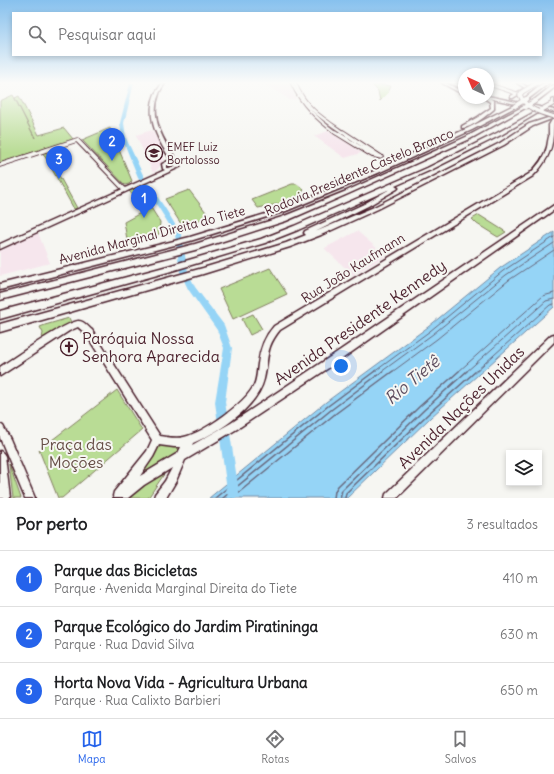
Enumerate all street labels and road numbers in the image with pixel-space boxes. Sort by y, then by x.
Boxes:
street label: Rodovia Presidente Castelo Branco [262,124,456,220]
street label: Avenida Marginal Direita do Tiete [57,202,247,268]
street label: Rua João Kaufmann [298,229,408,307]
street label: Avenida Presidente Kennedy [270,255,450,389]
street label: Avenida Nações Unidas [394,341,528,473]

